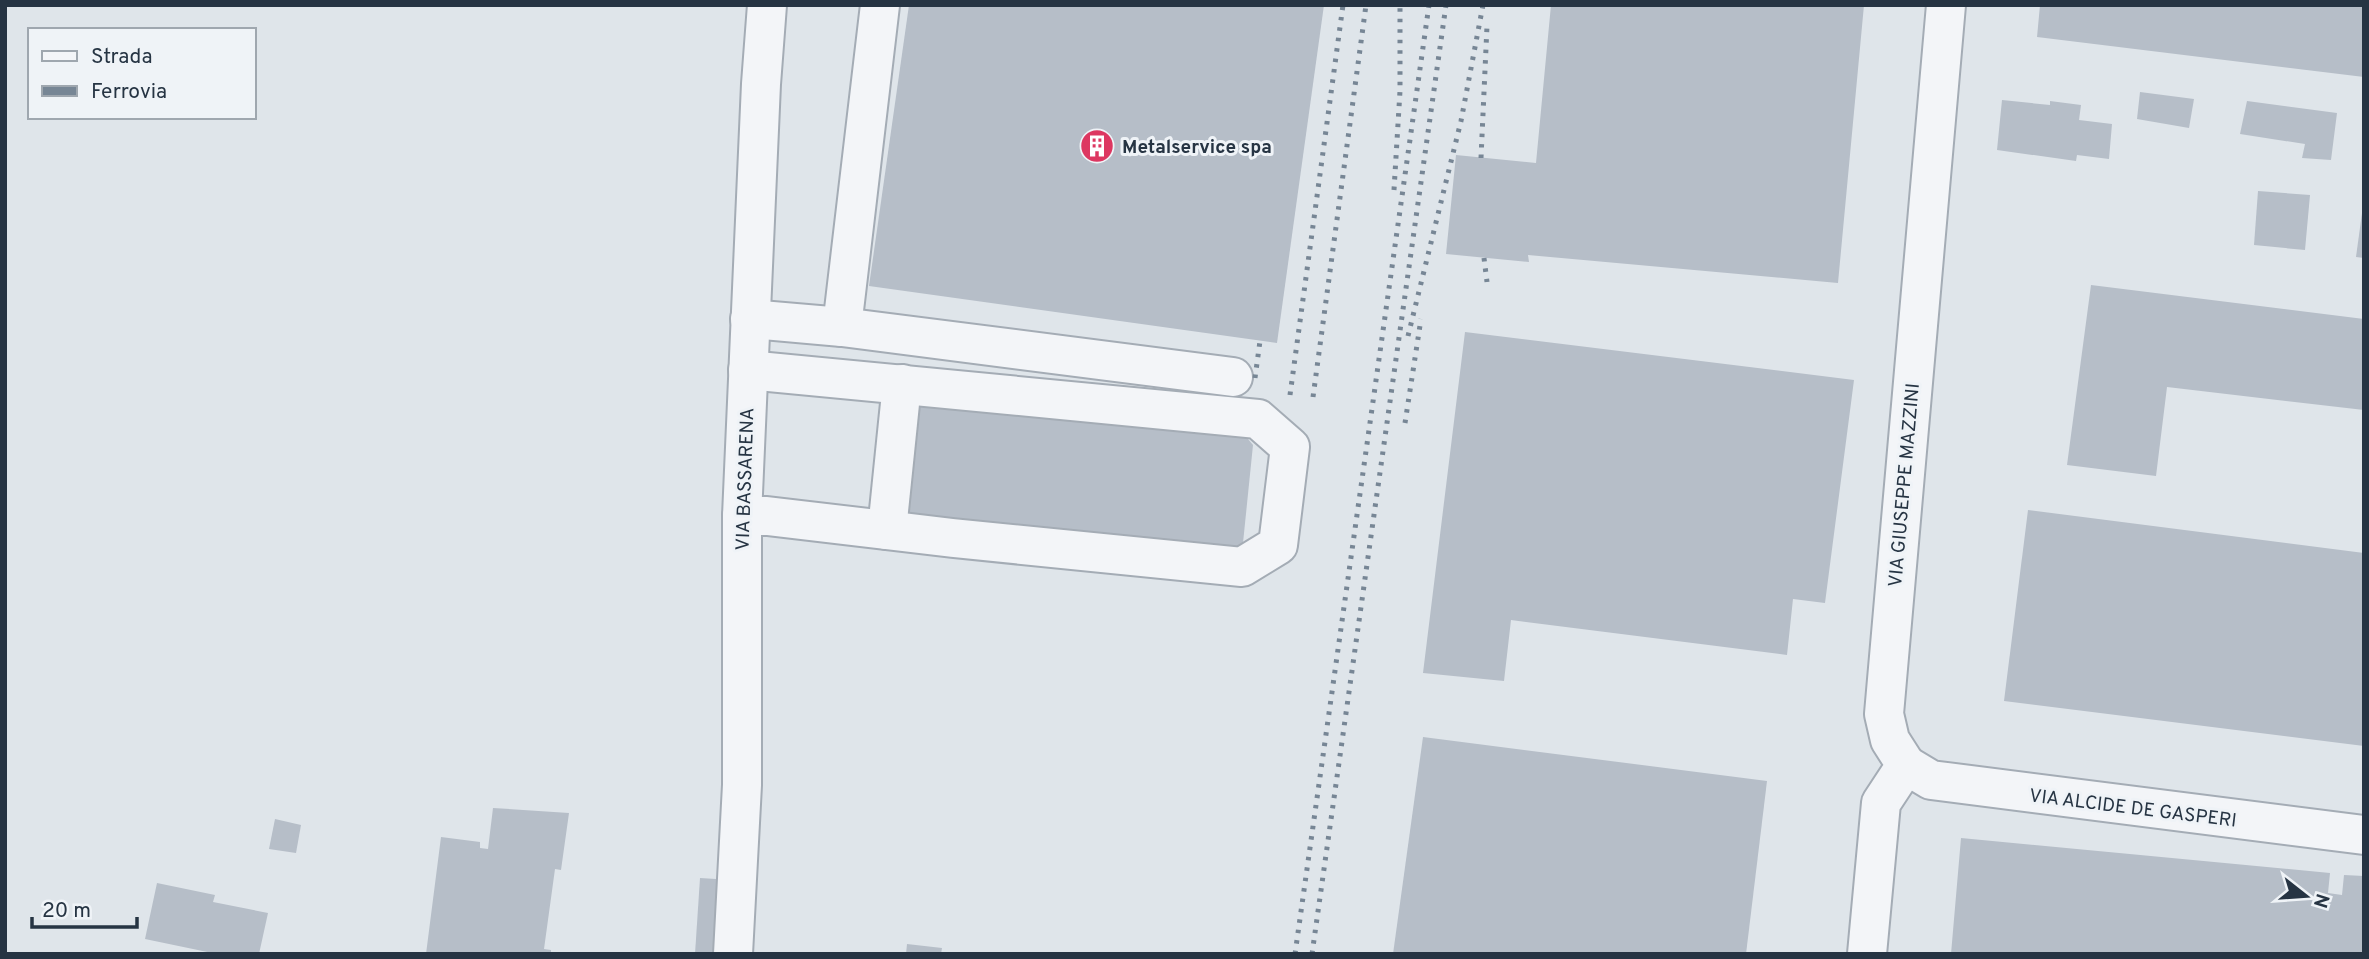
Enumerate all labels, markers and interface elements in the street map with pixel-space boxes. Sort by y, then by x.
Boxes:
legend [28,28,256,119]
text: Strada [91,44,152,71]
text: Ferrovia [91,79,167,106]
building icon: Metalservice spa [1078,127,1116,165]
place label: Metalservice spa [1122,136,1272,160]
street label: VIA GIUSEPPE MAZZINI [1884,382,1926,588]
street label: VIA BASSARENA [732,407,760,551]
street label: VIA ALCIDE DE GASPERI [2028,784,2238,834]
north arrow [2271,861,2341,931]
scale bar [32,886,136,930]
text: N [2307,890,2334,910]
text: 20 m [42,898,91,925]

